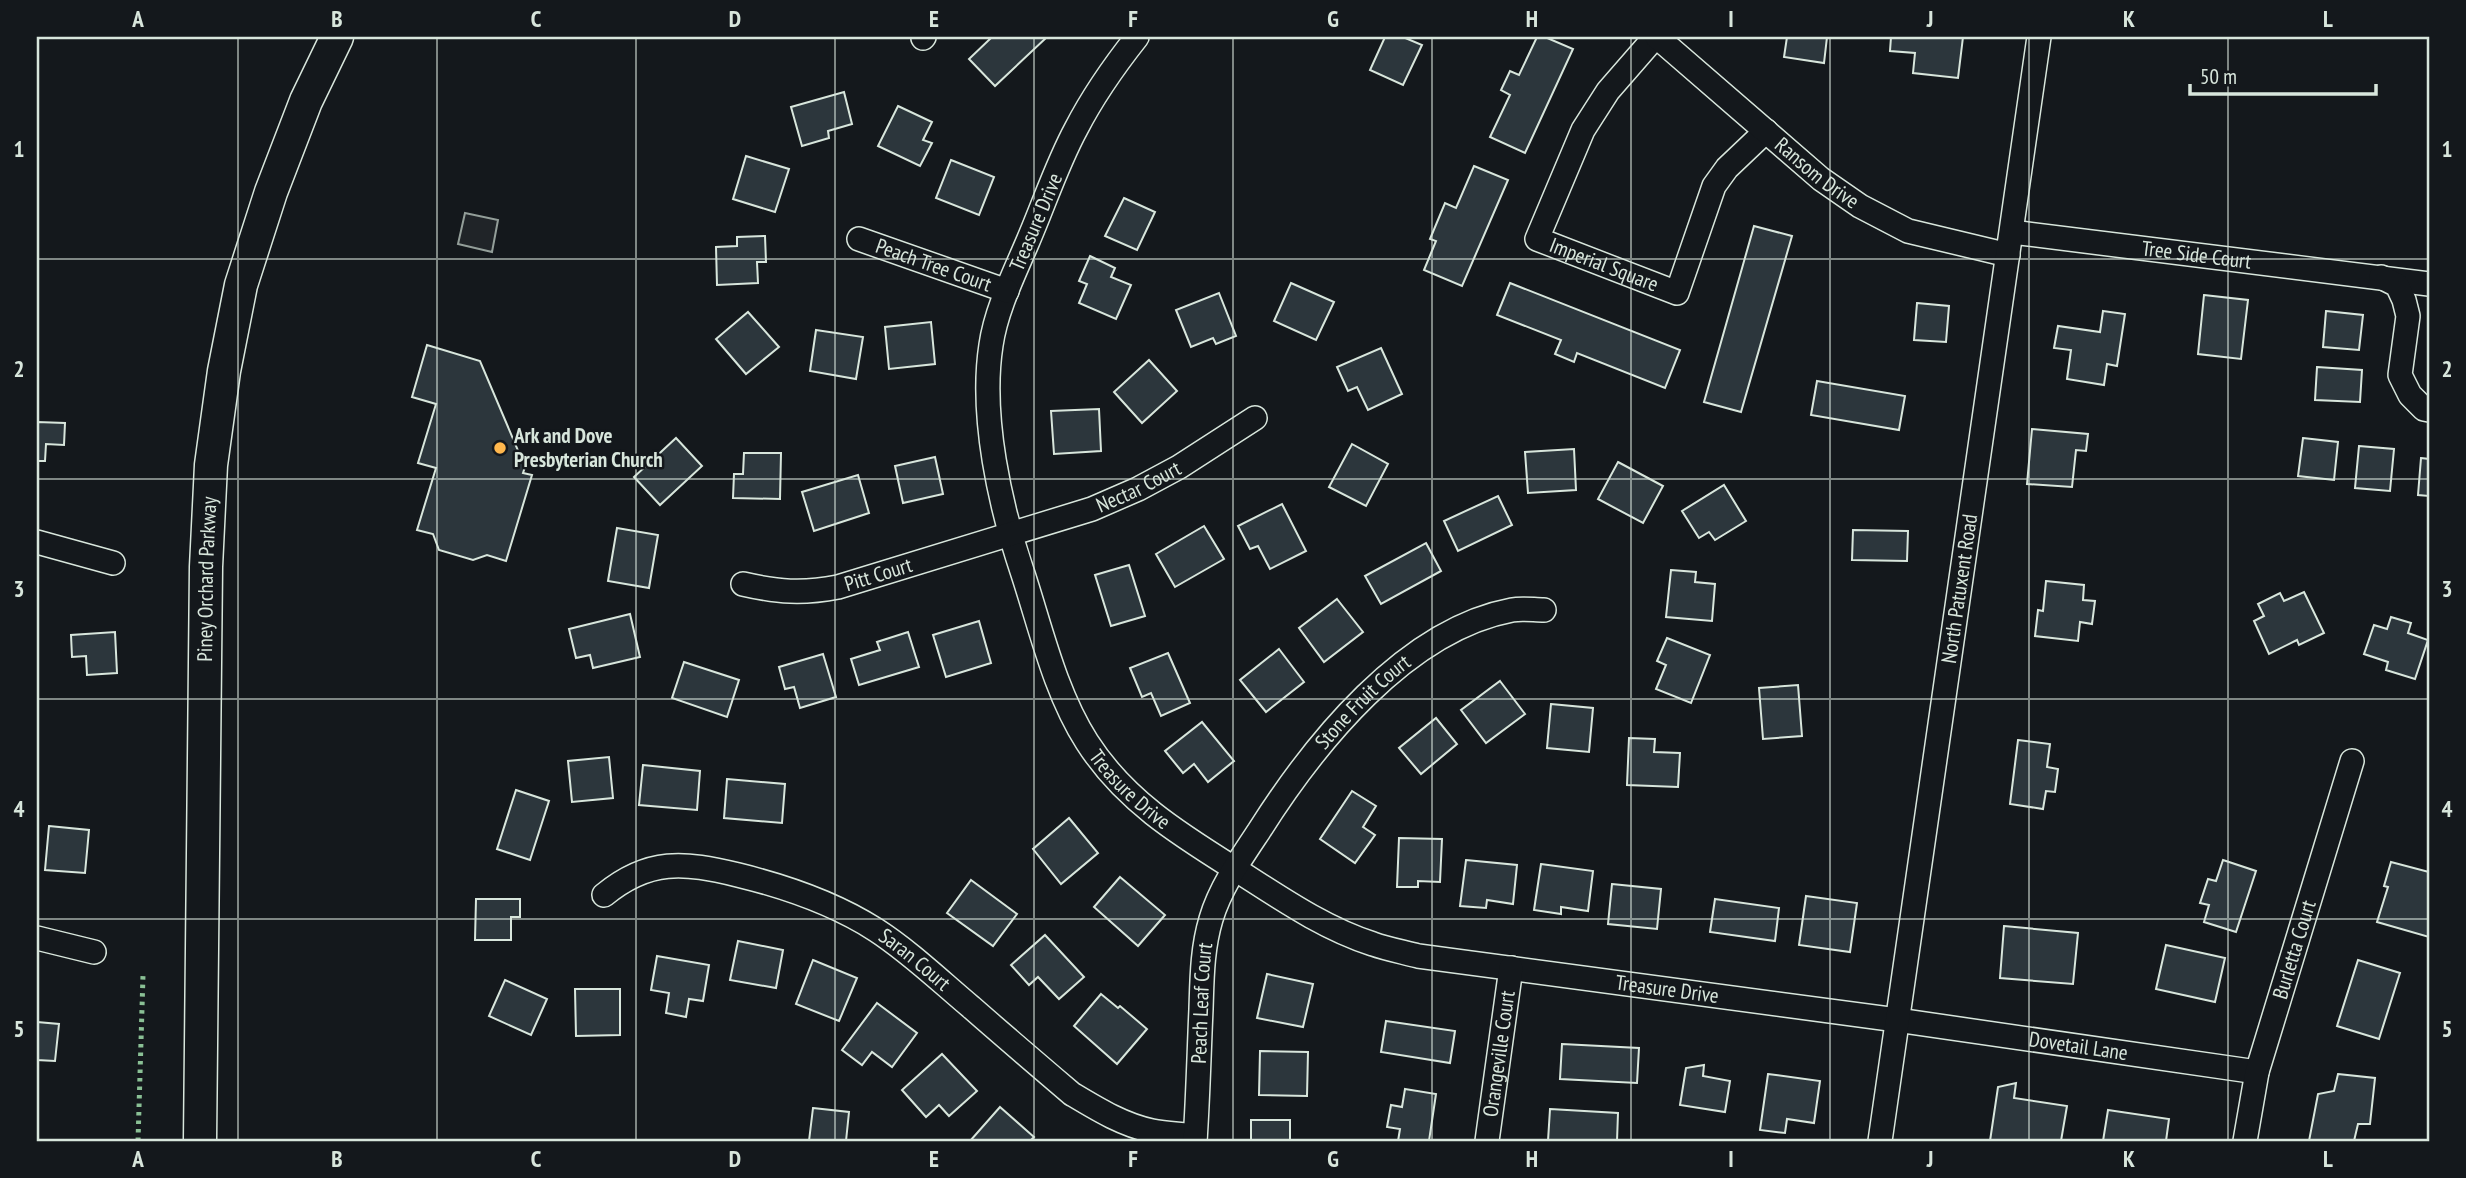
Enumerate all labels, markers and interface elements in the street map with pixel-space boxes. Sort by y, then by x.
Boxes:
text: A [131,4,144,33]
text: B [331,4,343,33]
text: C [531,4,542,33]
text: D [729,4,741,33]
text: E [929,4,939,33]
text: F [1128,4,1138,33]
text: G [1327,4,1339,33]
text: H [1526,4,1538,33]
text: I [1728,4,1734,33]
text: J [1926,4,1933,33]
text: K [2123,4,2135,33]
text: L [2323,4,2333,33]
scale bar [2190,52,2375,96]
text: 50 m [2200,63,2237,90]
street label: Ransom Drive [1769,131,1864,214]
text: 1 [14,134,25,163]
text: 1 [2442,134,2453,163]
street label: Treasure Drive [1003,169,1068,275]
street label: Imperial Square [1546,231,1662,298]
street label: Peach Tree Court [872,232,995,298]
street label: Tree Side Court [2140,234,2253,275]
text: 2 [14,354,25,383]
text: 2 [2442,354,2453,383]
place label: Ark and Dove Presbyterian Church [513,422,663,473]
marker: Ark and Dove Presbyterian Church [492,440,508,456]
street label: Nectar Court [1092,454,1186,519]
street label: Piney Orchard Parkway [191,496,222,662]
street label: North Patuxent Road [1935,512,1983,665]
street label: Pitt Court [841,551,915,597]
text: 3 [14,574,25,603]
text: 3 [2442,574,2453,603]
street label: Stone Fruit Court [1309,648,1416,754]
street label: Treasure Drive [1083,744,1176,835]
text: 4 [14,794,25,823]
text: 4 [2442,794,2453,823]
street label: Burletta Court [2266,896,2322,1002]
street label: Saran Court [874,922,957,996]
street label: Peach Leaf Court [1185,940,1218,1064]
street label: Treasure Drive [1614,969,1720,1009]
street label: Orangeville Court [1476,989,1521,1119]
text: 5 [14,1014,25,1043]
text: 5 [2442,1014,2453,1043]
street label: Dovetail Lane [2027,1025,2130,1066]
text: A [131,1144,144,1173]
text: B [331,1144,343,1173]
text: C [531,1144,542,1173]
text: D [729,1144,741,1173]
text: E [929,1144,939,1173]
text: F [1128,1144,1138,1173]
text: G [1327,1144,1339,1173]
text: H [1526,1144,1538,1173]
text: I [1728,1144,1734,1173]
text: J [1926,1144,1933,1173]
text: K [2123,1144,2135,1173]
text: L [2323,1144,2333,1173]

